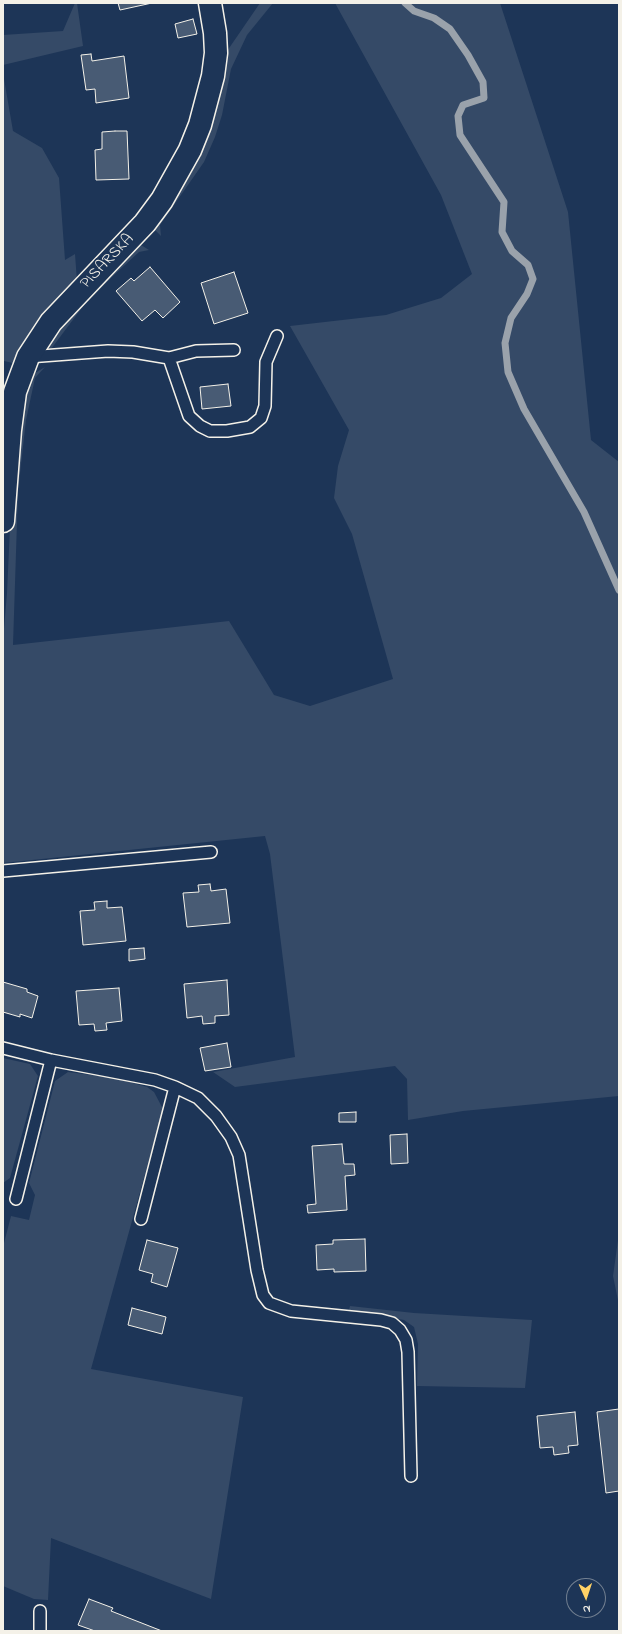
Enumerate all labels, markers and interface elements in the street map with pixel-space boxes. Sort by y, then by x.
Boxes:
street label: PISARSKA [77,231,139,293]
north arrow [566,1578,606,1618]
text: N [582,1601,591,1617]

